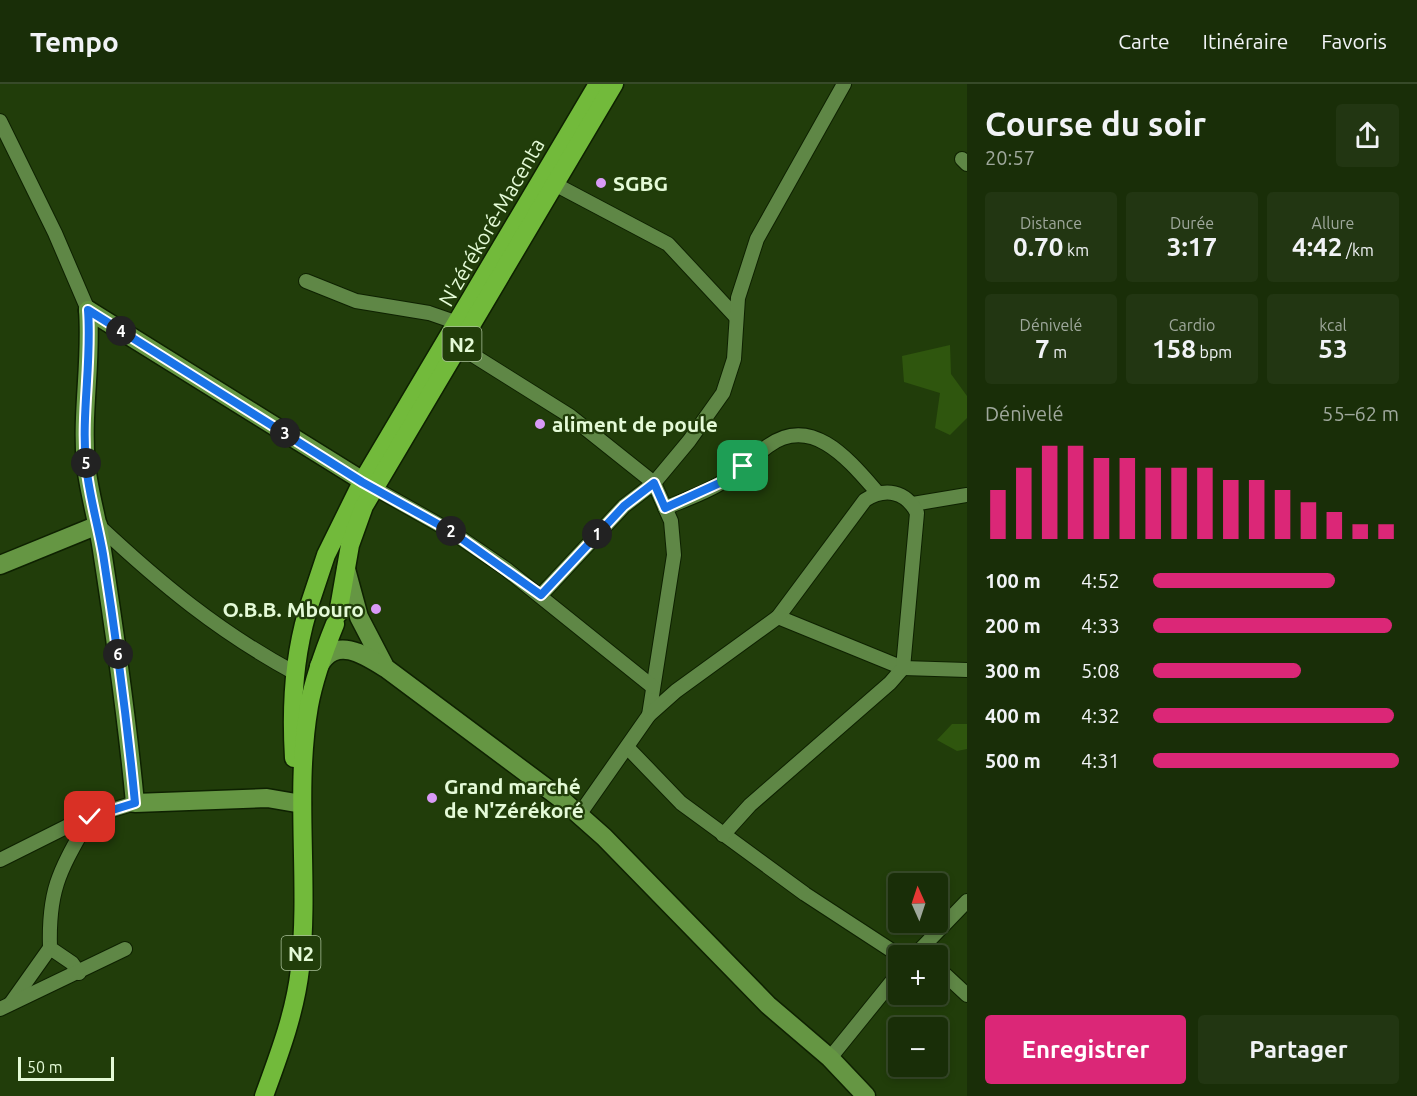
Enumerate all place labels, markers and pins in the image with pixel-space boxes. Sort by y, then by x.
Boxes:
place label: SGBG [613,171,668,195]
marker: SGBG [594,176,608,190]
pin: 4 [106,316,136,346]
place label: aliment de poule [552,412,718,436]
marker: aliment de poule [533,417,547,431]
pin: 3 [270,418,300,448]
pin [717,440,768,491]
pin: 5 [71,448,101,478]
pin: 2 [436,516,466,546]
pin: 1 [582,519,612,549]
place label: O.B.B. Mbouro [223,597,364,621]
marker: O.B.B. Mbouro [369,602,383,616]
pin: 6 [103,639,133,669]
place label: Grand marché de N'Zérékoré [444,774,584,822]
pin [64,791,115,842]
marker: Grand marché de N'Zérékoré [425,791,439,805]

